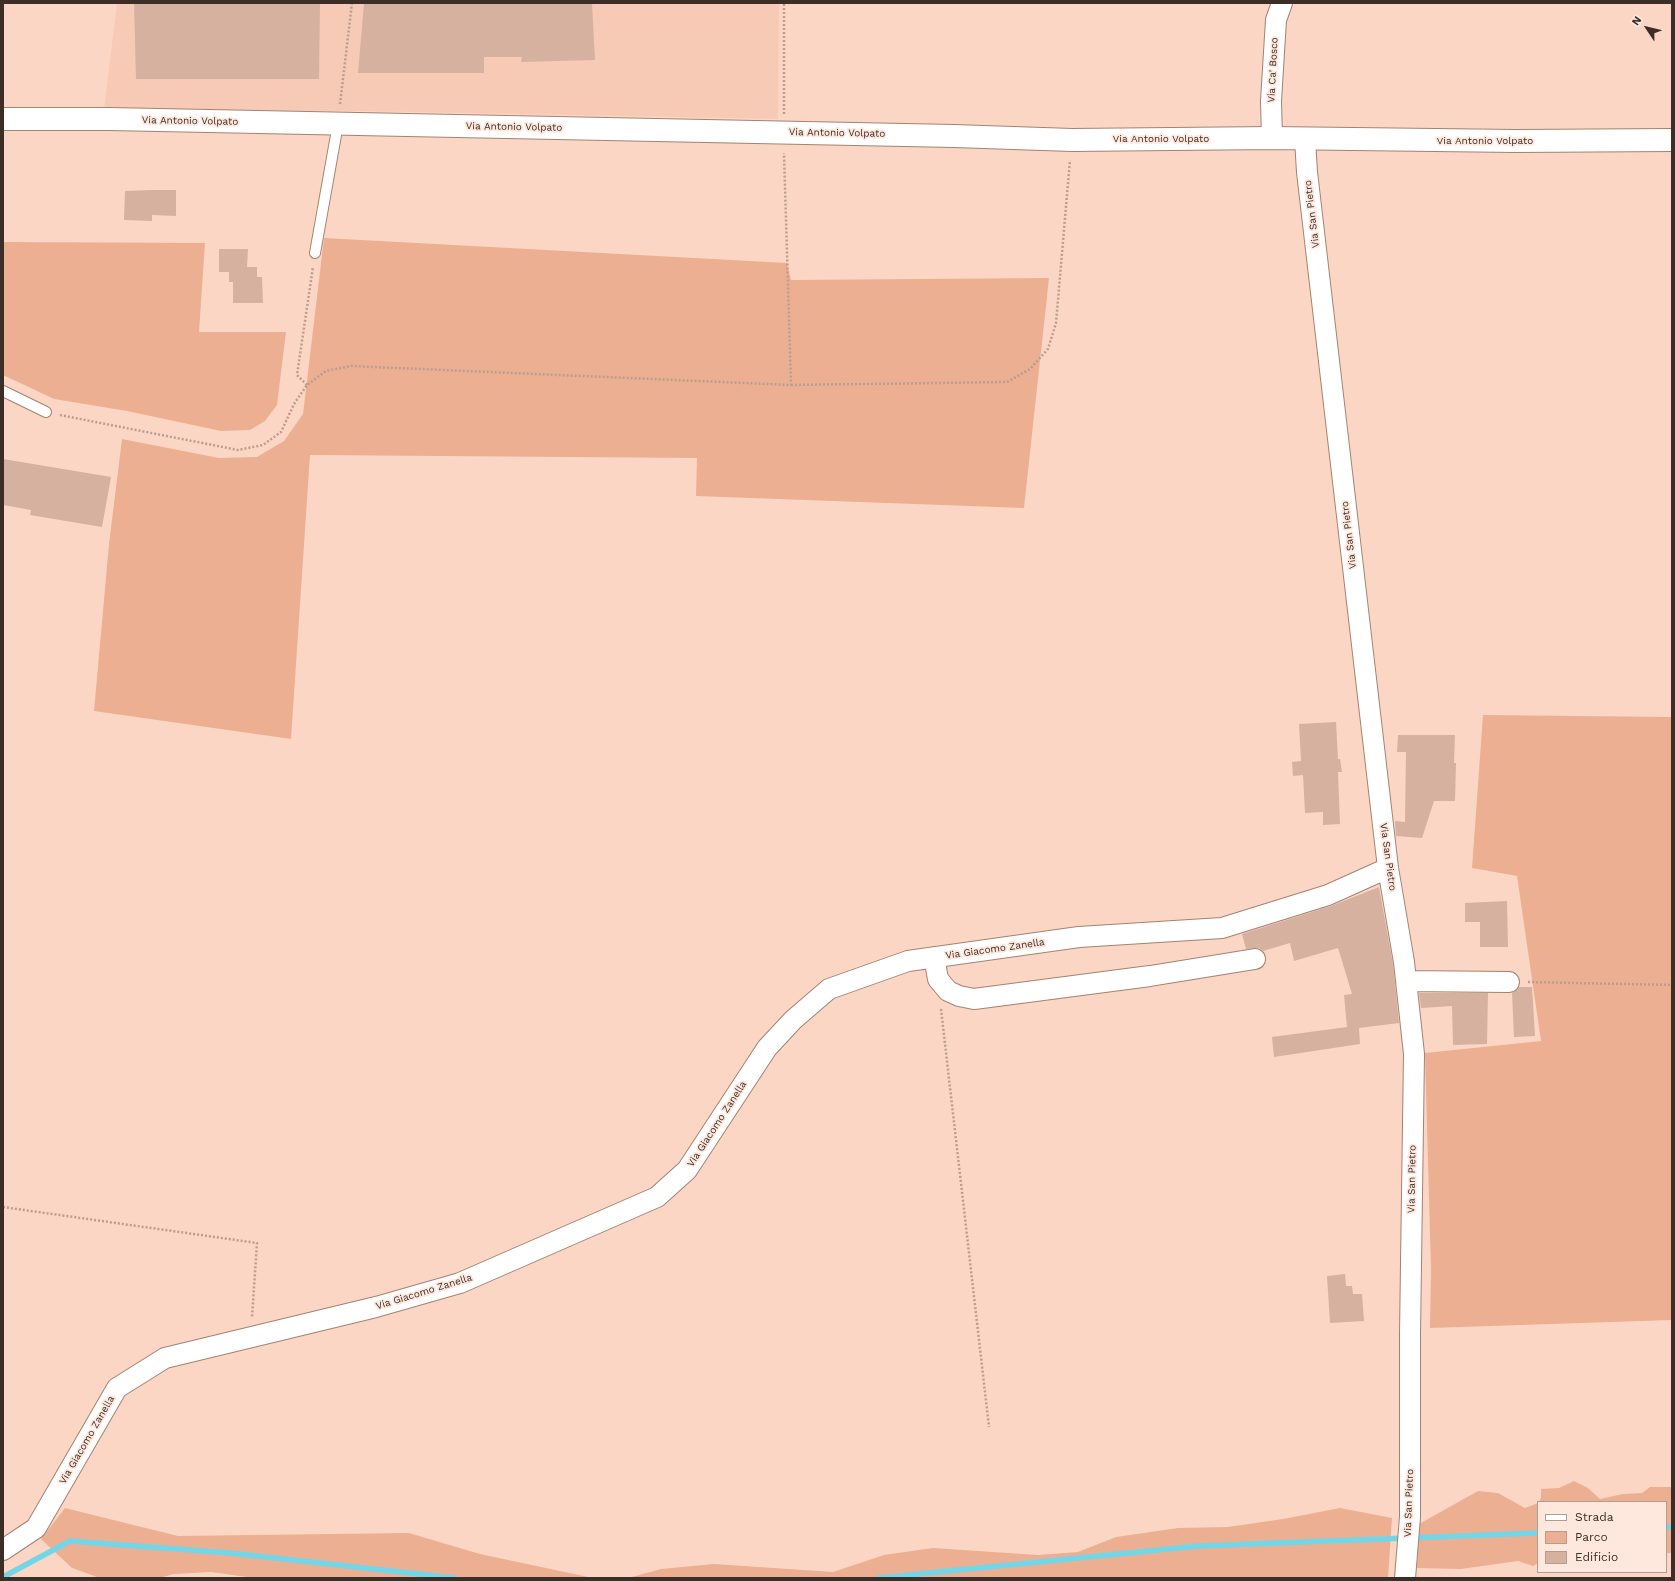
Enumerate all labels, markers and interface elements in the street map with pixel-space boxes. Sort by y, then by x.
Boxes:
north arrow [1627,8,1667,48]
text: N [1629,14,1644,28]
street label: Via Ca' Bosco [1265,37,1281,103]
street label: Via Antonio Volpato [142,114,238,128]
street label: Via Antonio Volpato [466,120,562,134]
street label: Via Antonio Volpato [789,126,885,140]
street label: Via Antonio Volpato [1113,133,1209,145]
street label: Via Antonio Volpato [1437,135,1533,147]
street label: Via San Pietro [1302,179,1322,249]
street label: Via San Pietro [1339,500,1359,570]
street label: Via San Pietro [1377,822,1399,892]
street label: Via Giacomo Zanella [945,936,1045,962]
street label: Via Giacomo Zanella [685,1079,749,1169]
street label: Via San Pietro [1405,1145,1419,1213]
street label: Via Giacomo Zanella [374,1272,474,1312]
street label: Via Giacomo Zanella [57,1394,117,1486]
street label: Via San Pietro [1402,1469,1416,1537]
legend [1537,1501,1667,1573]
text: Strada [1575,1510,1614,1524]
text: Parco [1575,1530,1608,1544]
text: Edificio [1575,1550,1618,1564]

